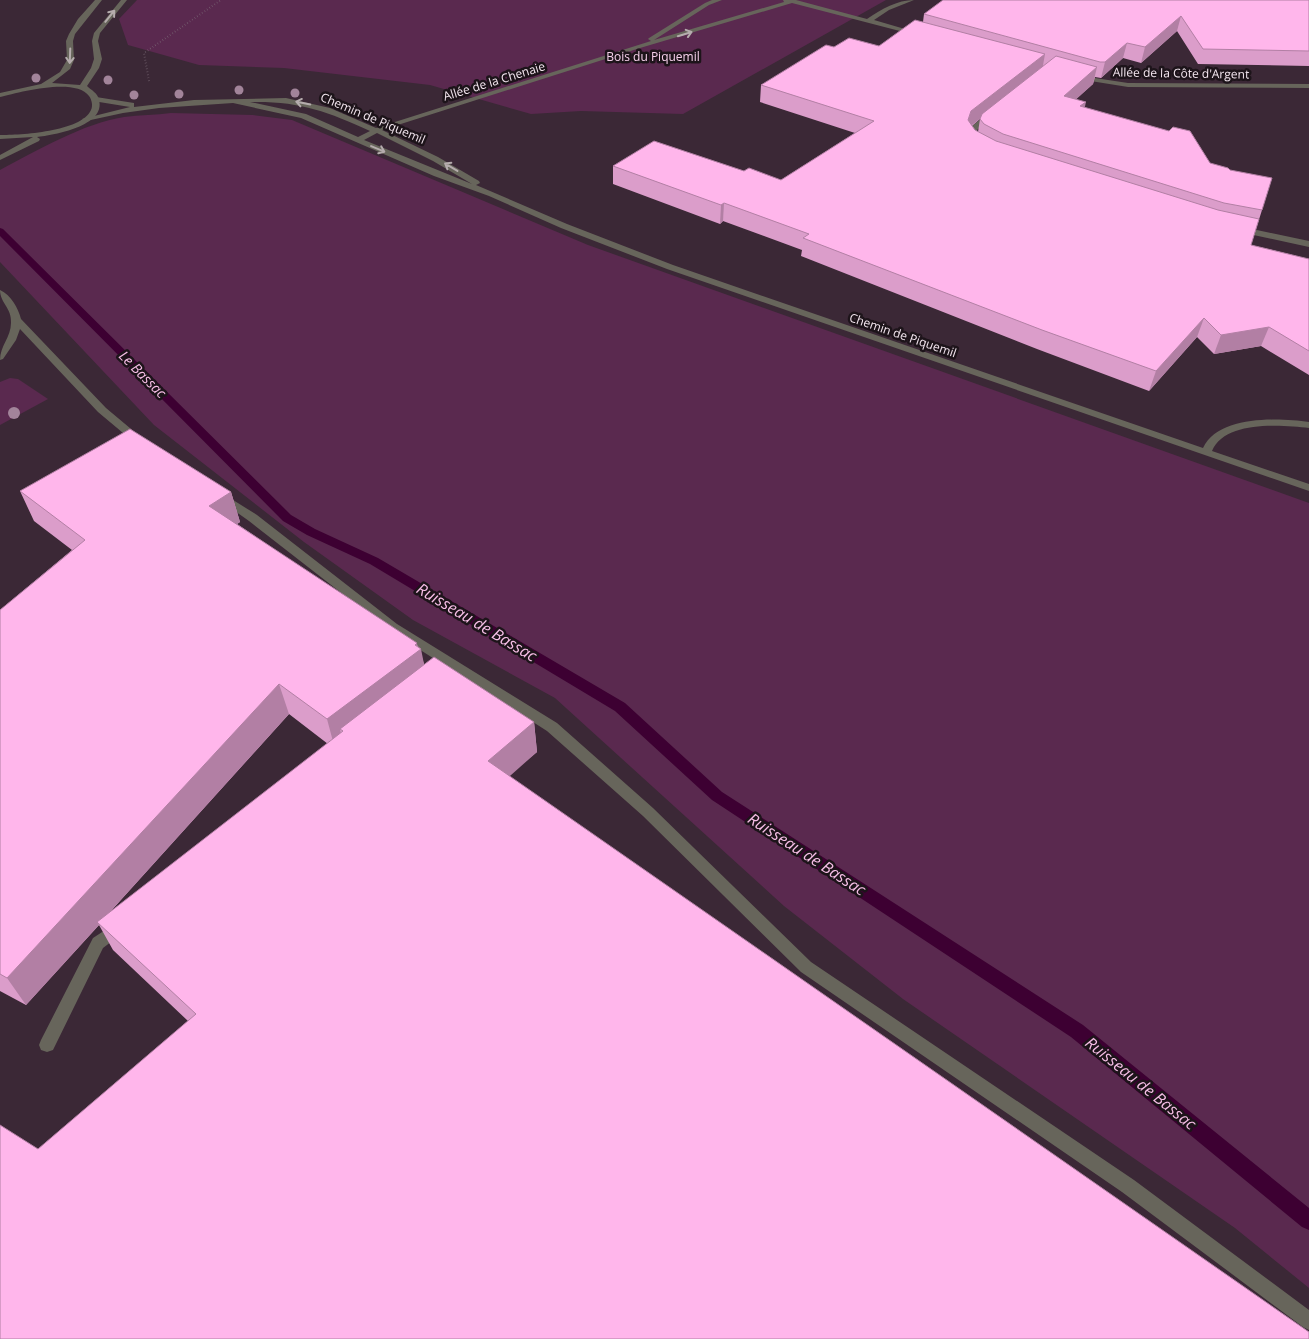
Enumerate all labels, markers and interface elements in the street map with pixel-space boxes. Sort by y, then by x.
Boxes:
one-way arrow [105,10,116,23]
one-way arrow [677,28,693,38]
one-way arrow [65,47,74,63]
park label: Bois du Piquemil [606,48,700,65]
street label: Allée de la Chenaie [441,57,547,105]
street label: Allée de la Côte d'Argent [1113,63,1249,83]
street label: Chemin de Piquemil [318,88,428,148]
one-way arrow [295,98,311,107]
one-way arrow [370,144,385,154]
one-way arrow [445,162,459,172]
street label: Chemin de Piquemil [847,309,959,361]
water label: Le Bassac [115,346,171,402]
water label: Ruisseau de Bassac [413,577,542,667]
water label: Ruisseau de Bassac [744,808,871,901]
water label: Ruisseau de Bassac [1081,1031,1202,1135]

